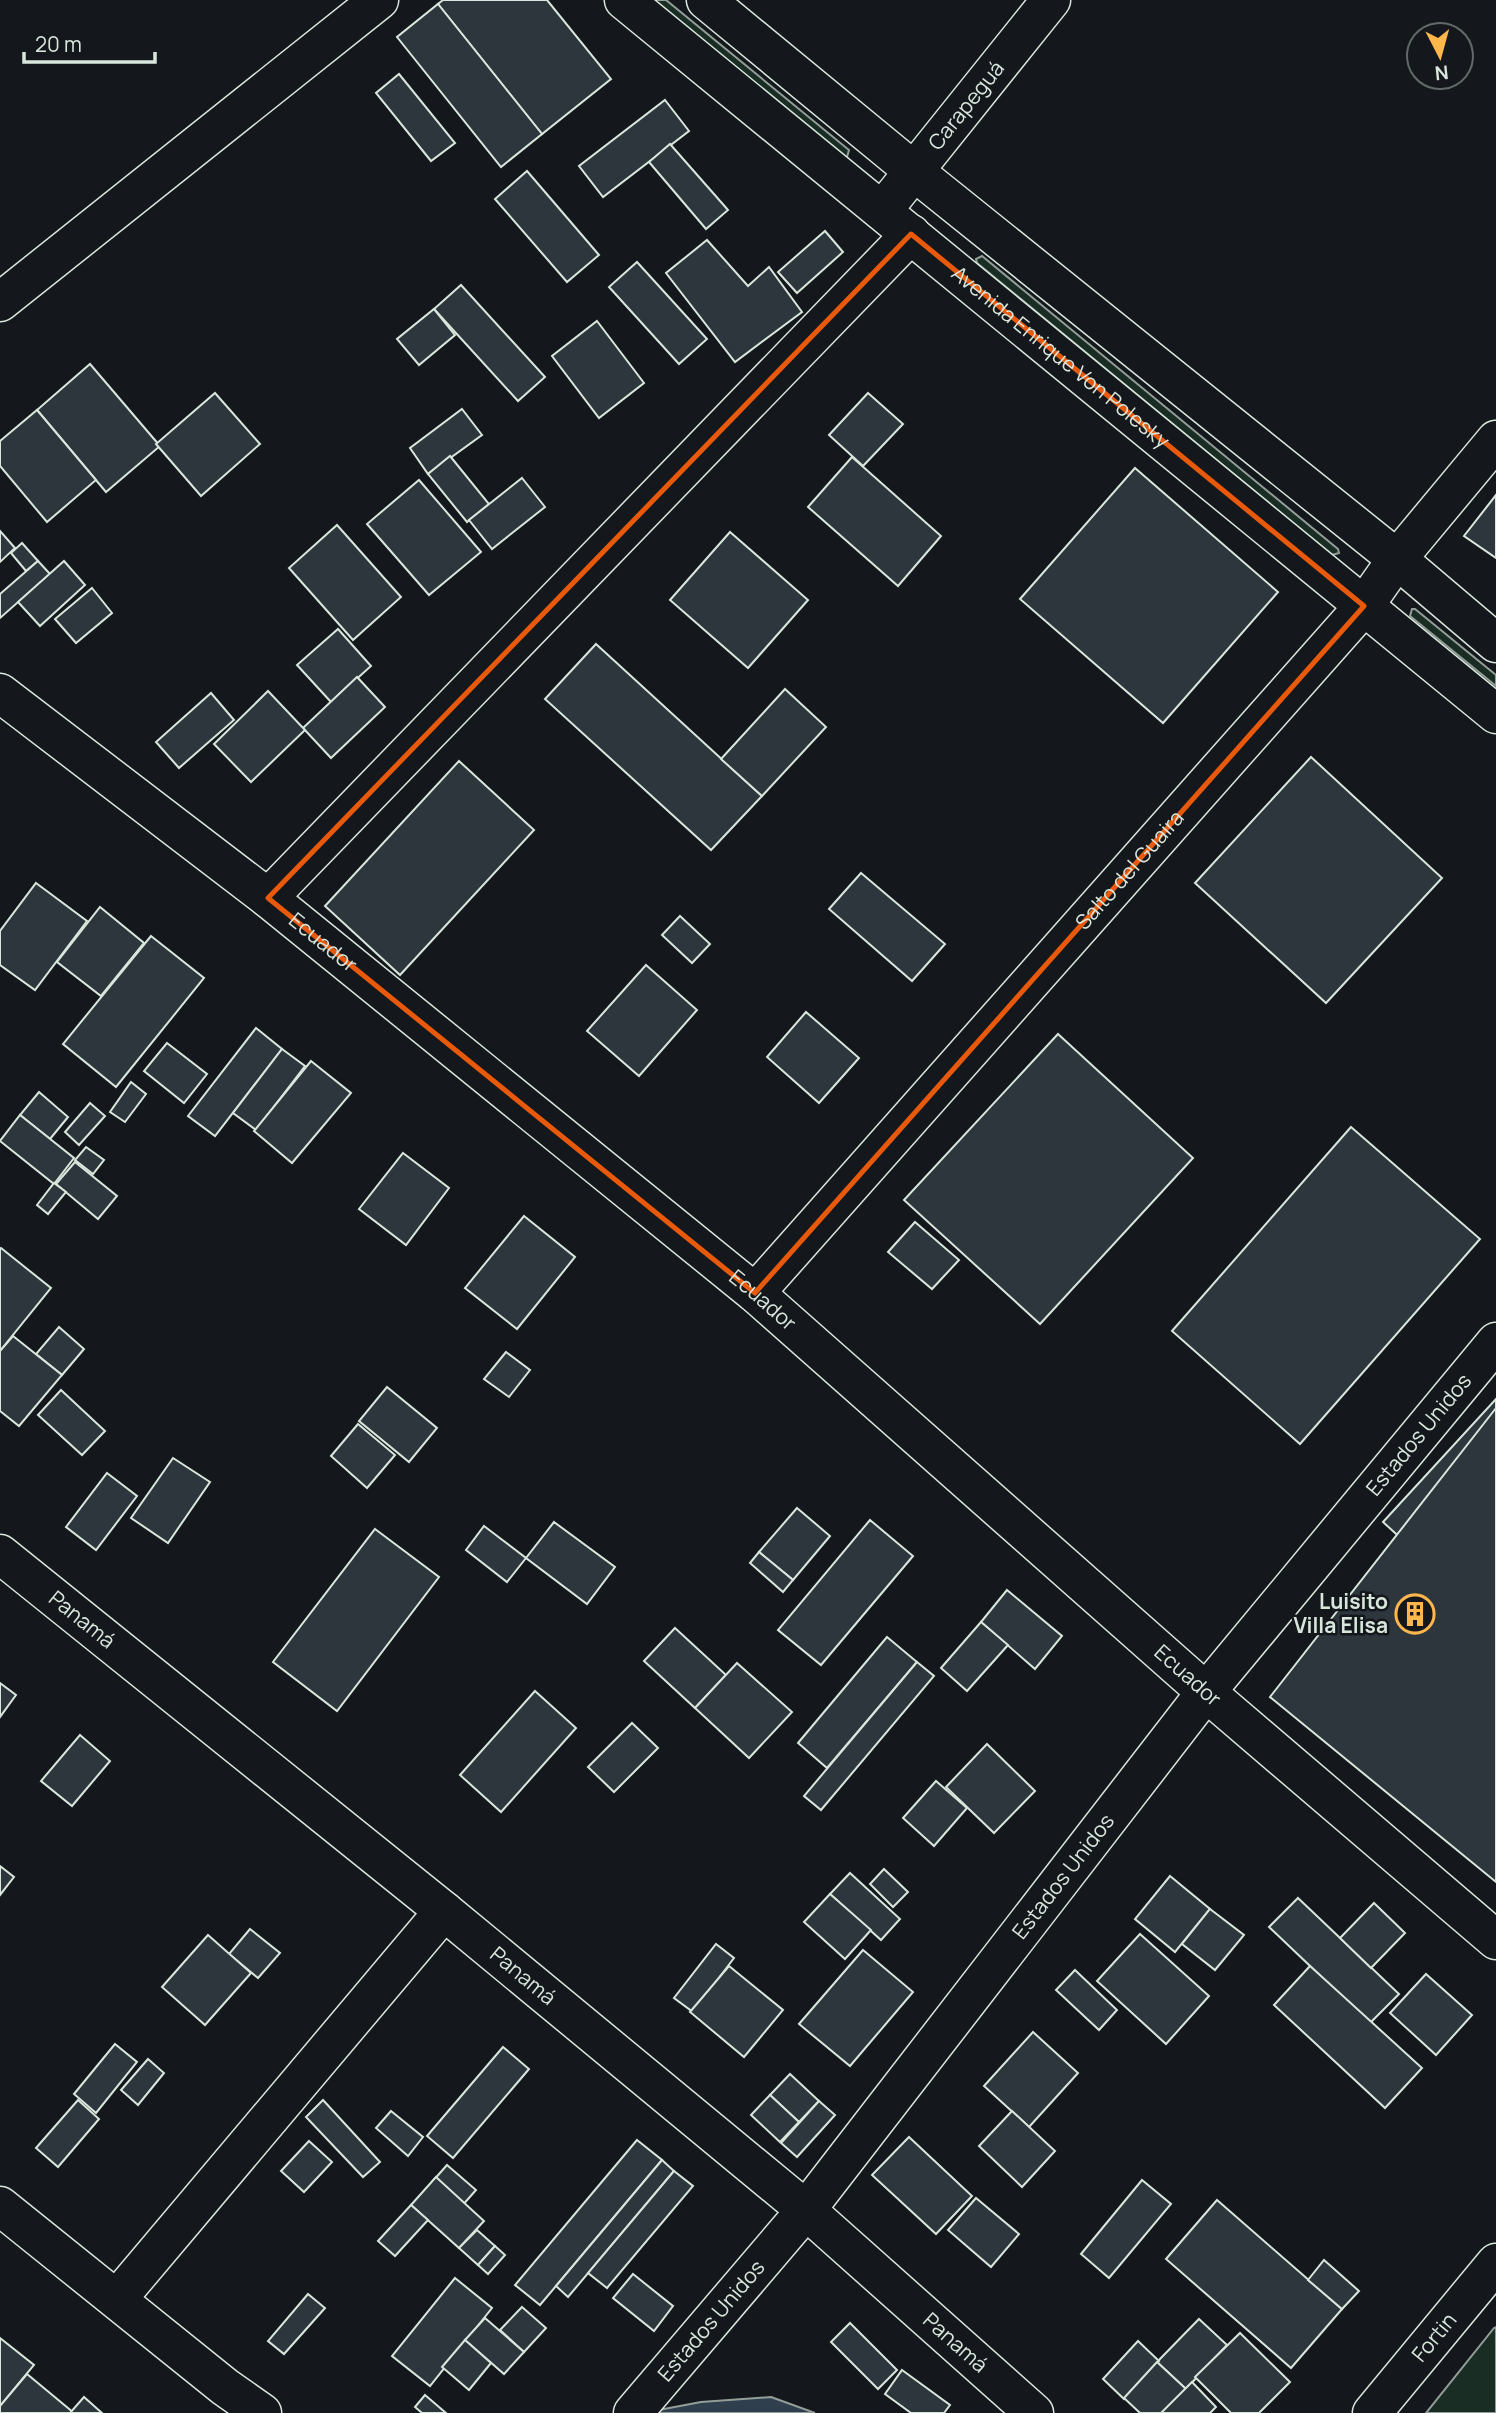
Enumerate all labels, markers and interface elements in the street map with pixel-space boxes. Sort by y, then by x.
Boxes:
scale bar [24,21,156,65]
north arrow [1405,21,1475,91]
text: 20 m [35,30,82,58]
street label: Carapeguá [921,55,1010,155]
text: N [1434,59,1450,87]
street label: Avenida Enrique Von Polesky [946,259,1176,454]
street label: Salto del Guaira [1069,804,1190,935]
street label: Ecuador [283,906,364,978]
street label: Ecuador [724,1263,803,1337]
street label: Estados Unidos [1359,1367,1477,1501]
street label: Panamá [43,1584,121,1654]
place label: Luisito Villa Elisa [1293,1587,1388,1639]
building icon: Luisito Villa Elisa [1394,1593,1436,1635]
street label: Ecuador [1149,1638,1228,1712]
street label: Estados Unidos [1005,1808,1120,1944]
street label: Panamá [485,1940,562,2011]
street label: Estados Unidos [651,2254,770,2387]
street label: Panamá [918,2306,994,2378]
street label: Fortin [1405,2306,1462,2367]

